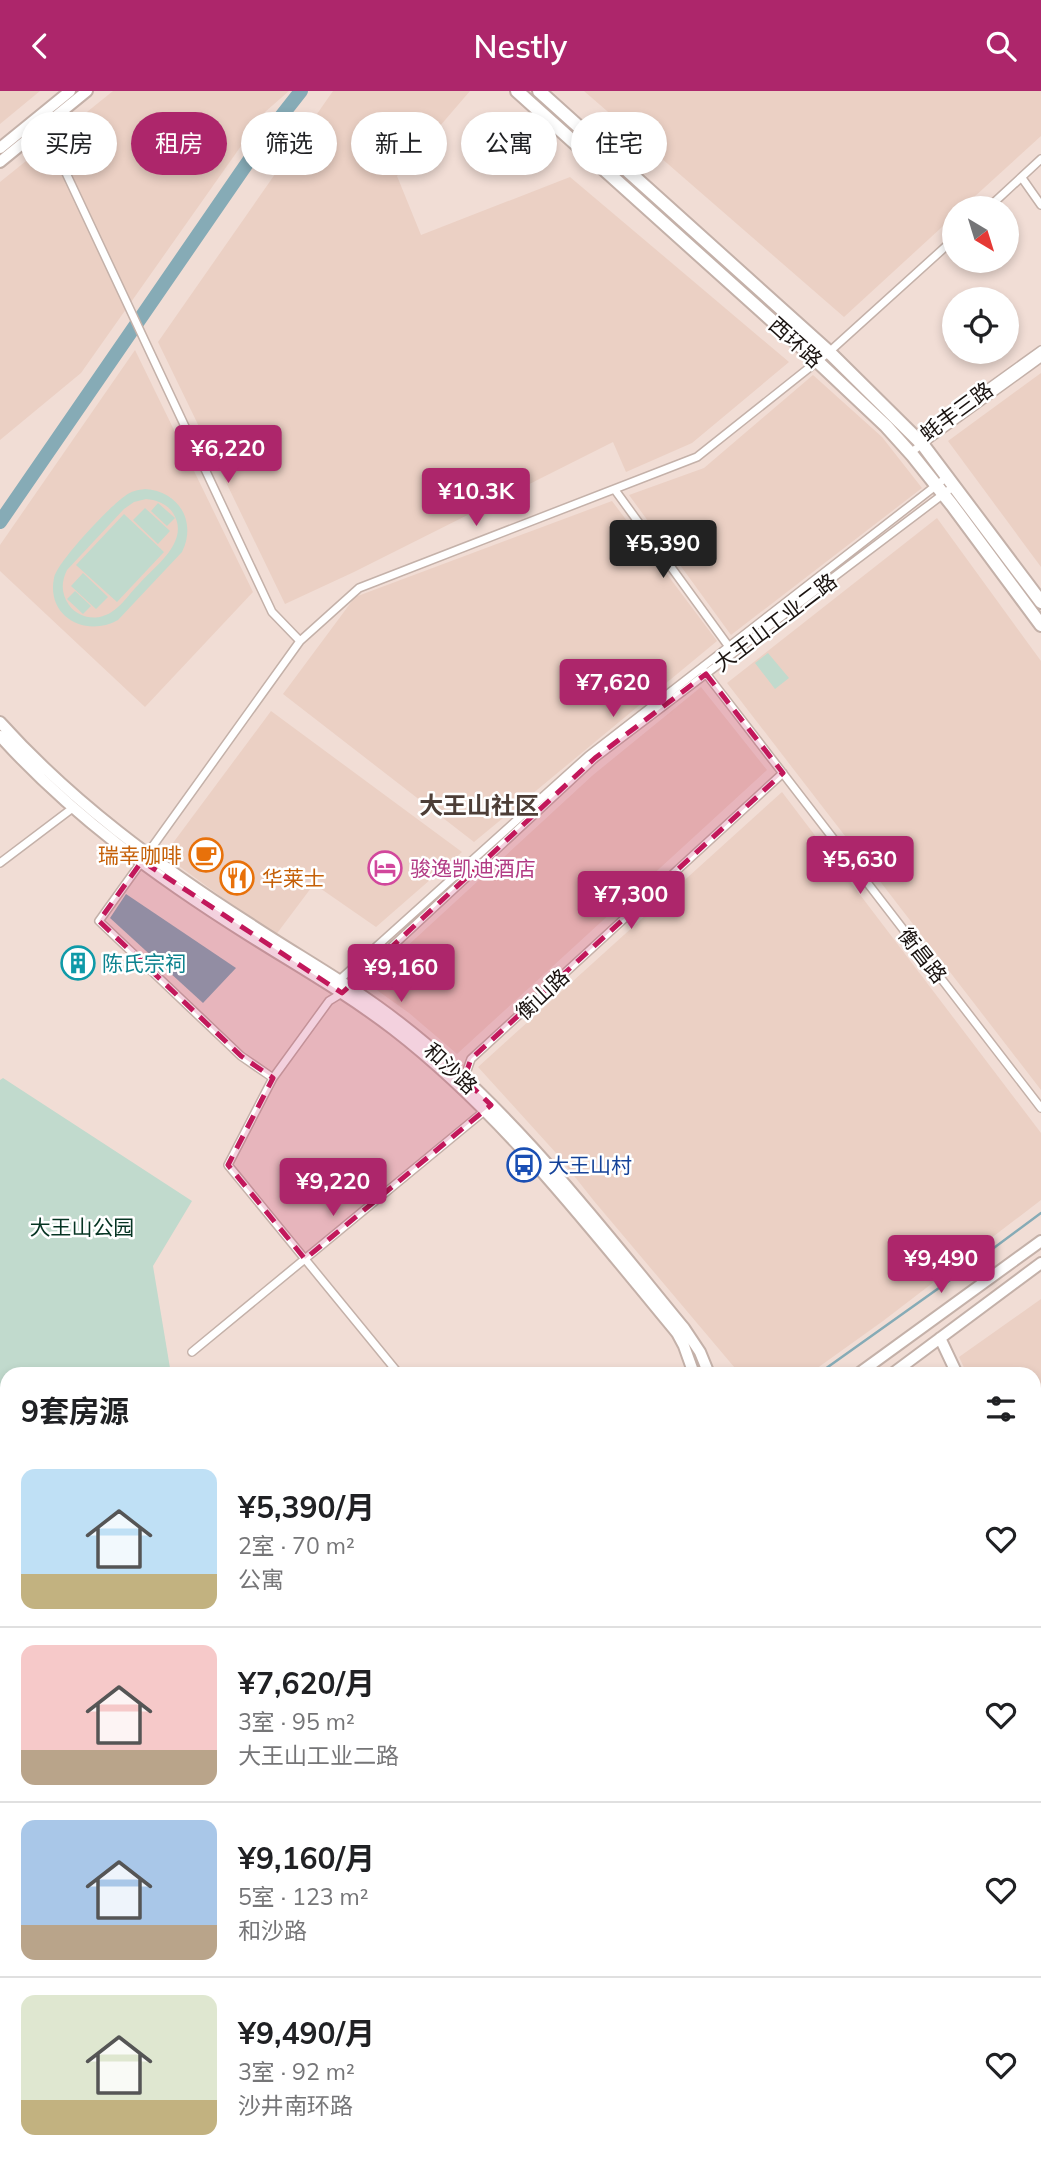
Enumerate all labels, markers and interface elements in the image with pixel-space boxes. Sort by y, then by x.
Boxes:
text: Nestly [474,26,567,66]
icon: back [21,27,59,65]
icon: search [982,27,1020,65]
chip: 买房 [21,112,117,175]
chip: 租房 [131,112,227,175]
chip: 筛选 [241,112,337,175]
chip: 新上 [351,112,447,175]
chip: 公寓 [461,112,557,175]
chip: 住宅 [571,112,667,175]
north arrow [942,196,1018,273]
map controls [942,196,1019,364]
button: locate [942,287,1019,364]
street label: 西环路 [764,311,828,373]
street label: 蚝丰三路 [914,376,998,446]
pin: ¥6,220 [171,425,285,485]
text: ¥6,220 [191,433,265,462]
pin: ¥10.3K [419,469,533,528]
text: ¥10.3K [438,476,514,505]
pin: ¥5,390 [606,521,720,580]
text: ¥5,390 [626,528,700,557]
street label: 大王山工业二路 [708,567,842,677]
pin: ¥7,620 [556,659,670,719]
text: ¥7,620 [576,667,650,696]
district label: 大王山社区 [419,790,539,820]
cafe icon: 瑞幸咖啡 [187,836,225,874]
pin: ¥5,630 [803,837,917,896]
place label: 瑞幸咖啡 [98,842,182,868]
text: ¥5,630 [823,844,897,873]
hotel icon: 骏逸凯迪酒店 [366,849,404,887]
place label: 骏逸凯迪酒店 [410,855,536,881]
restaurant icon: 华莱士 [218,859,256,897]
place label: 华莱士 [262,865,325,891]
pin: ¥7,300 [574,871,688,931]
text: ¥7,300 [594,879,668,908]
street label: 衡昌路 [893,922,953,988]
building icon: 陈氏宗祠 [59,944,97,982]
pin: ¥9,160 [344,944,458,1004]
place label: 陈氏宗祠 [102,950,186,976]
text: ¥9,160 [364,952,438,981]
street label: 衡山路 [510,963,574,1025]
street label: 和沙路 [419,1037,483,1099]
bus stop icon: 大王山村 [505,1146,543,1184]
place label: 大王山村 [548,1152,632,1178]
pin: ¥9,220 [276,1159,390,1218]
text: ¥9,220 [296,1166,370,1195]
park label: 大王山公园 [30,1214,135,1240]
pin: ¥9,490 [884,1235,998,1295]
text: ¥9,490 [904,1243,978,1272]
icon: filters [982,1390,1020,1428]
text: 9套房源 [21,1392,129,1430]
text: ¥5,390/月 [238,1488,375,1526]
icon: home [77,1497,161,1581]
icon: heart [982,1520,1020,1558]
text: 2室 · 70 m² [238,1531,355,1560]
text: 公寓 [238,1565,284,1594]
text: ¥7,620/月 [238,1664,375,1702]
icon: home [77,1673,161,1757]
icon: heart [982,1696,1020,1734]
text: 3室 · 95 m² [238,1707,355,1736]
text: 大王山工业二路 [238,1741,399,1770]
text: ¥9,160/月 [238,1839,375,1877]
icon: home [77,1848,161,1932]
icon: heart [982,1871,1020,1909]
text: 5室 · 123 m² [238,1882,368,1911]
text: 和沙路 [238,1916,307,1945]
text: ¥9,490/月 [238,2014,375,2052]
icon: home [77,2023,161,2107]
icon: heart [982,2046,1020,2084]
text: 3室 · 92 m² [238,2057,355,2086]
text: 沙井南环路 [238,2091,353,2120]

